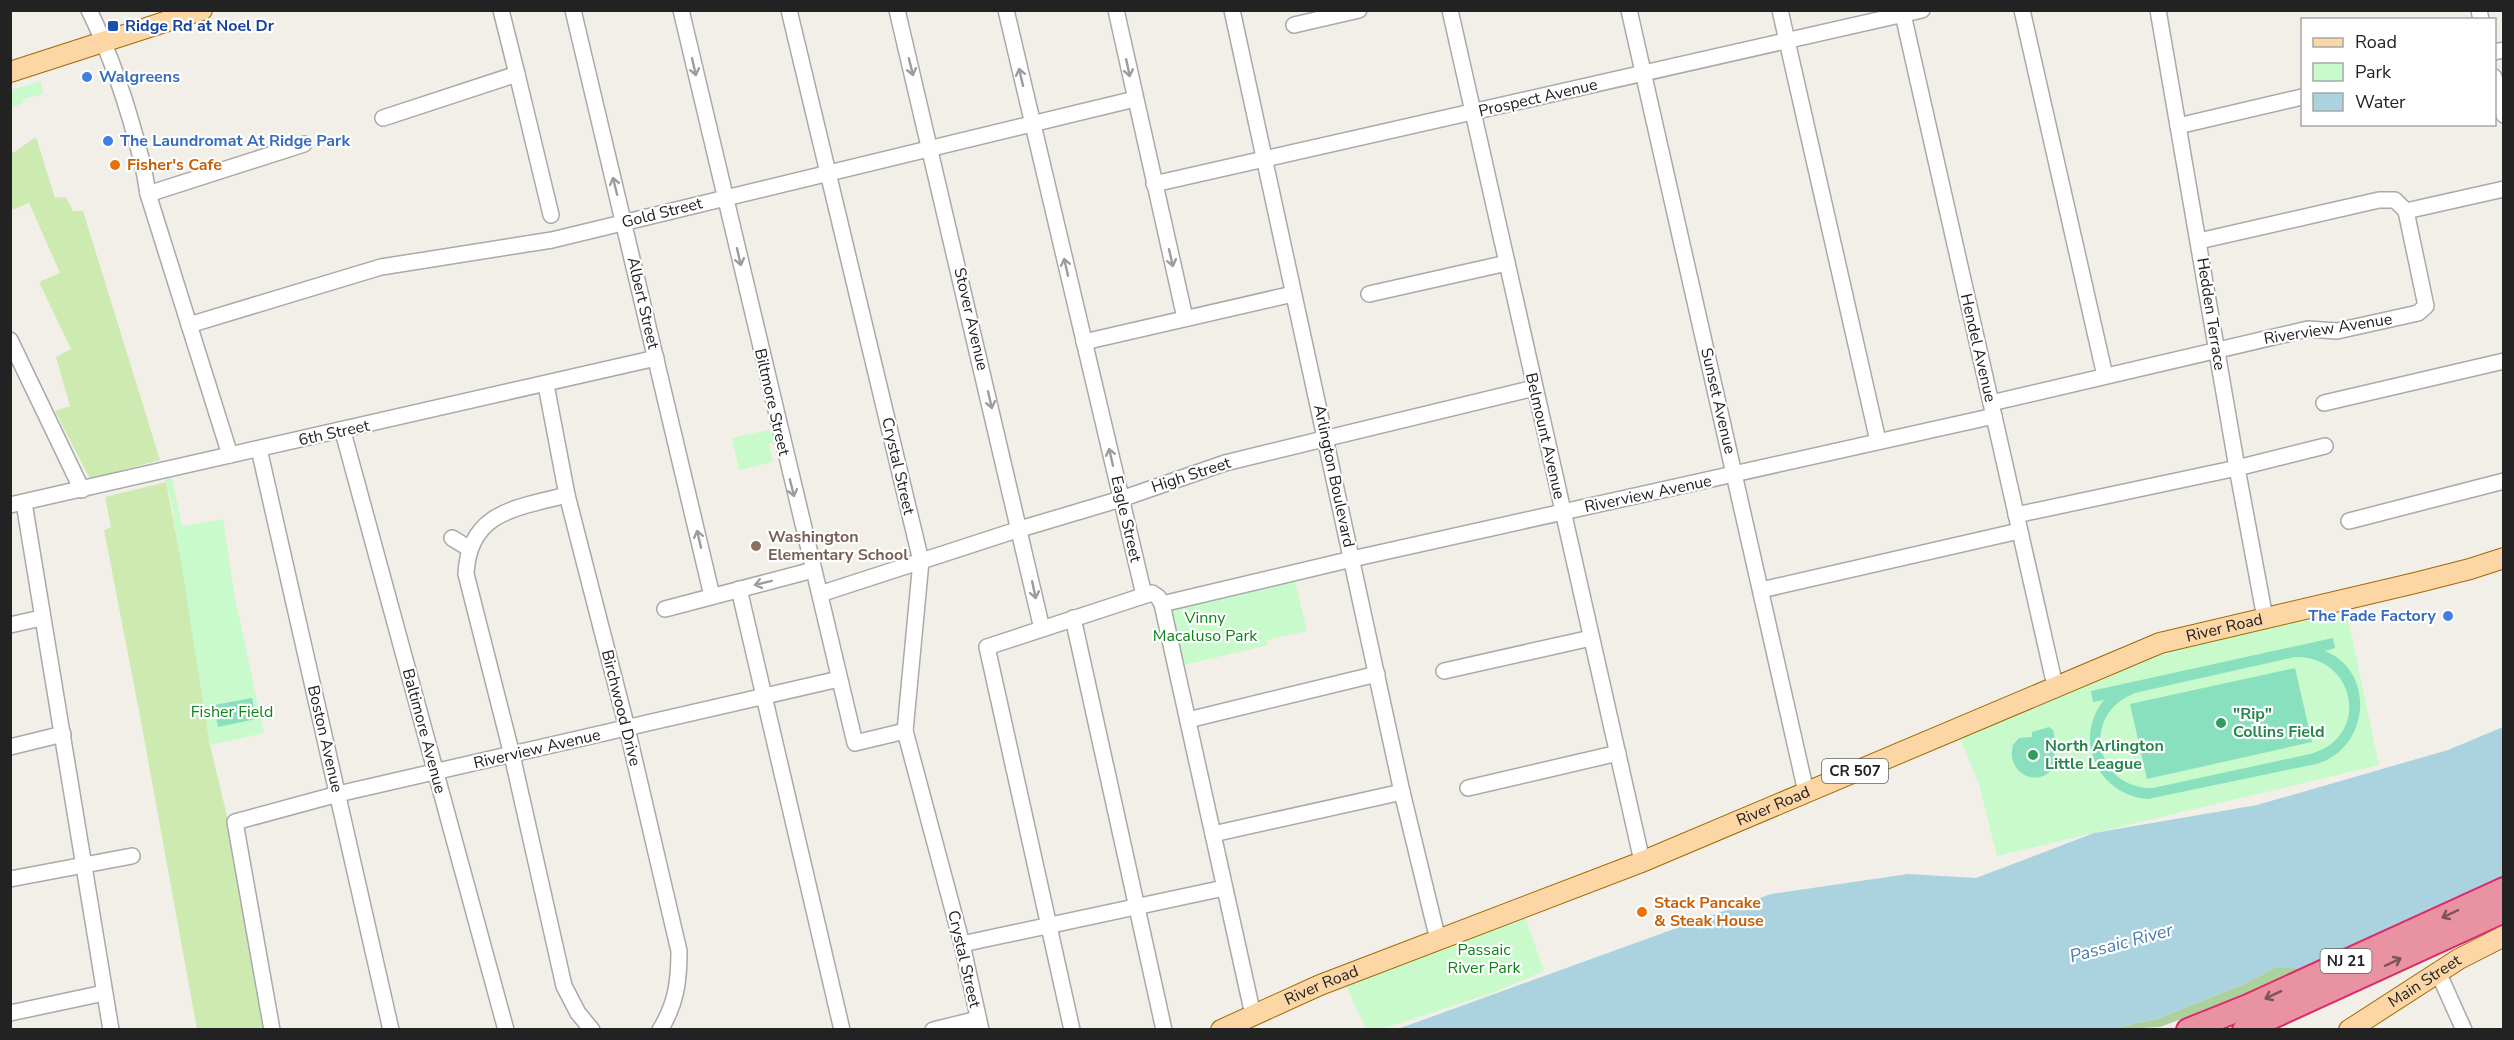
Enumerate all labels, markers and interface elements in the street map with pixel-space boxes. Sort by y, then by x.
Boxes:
place label: Ridge Rd at Noel Dr [125,15,275,37]
legend [2301,18,2496,126]
marker: Ridge Rd at Noel Dr [106,19,120,33]
text: Road [2355,30,2397,54]
one-way arrow [1123,57,1134,77]
one-way arrow [689,58,701,77]
one-way arrow [905,58,917,77]
text: Park [2355,60,2392,84]
place label: Walgreens [99,66,180,88]
one-way arrow [1015,68,1027,87]
marker: Walgreens [80,70,94,84]
street label: Prospect Avenue [1476,74,1600,122]
text: Water [2355,90,2406,114]
place label: The Laundromat At Ridge Park [120,130,350,152]
marker: The Laundromat At Ridge Park [101,134,115,148]
place label: Fisher's Cafe [127,154,222,176]
marker: Fisher's Cafe [108,158,122,172]
one-way arrow [609,177,621,196]
street label: Gold Street [619,192,705,234]
one-way arrow [734,247,745,267]
one-way arrow [1166,248,1178,267]
street label: Albert Street [622,255,664,352]
street label: Hedden Terrace [2191,256,2231,372]
one-way arrow [1060,258,1072,277]
street label: Stover Avenue [948,265,994,373]
street label: Hendel Avenue [1955,291,2001,405]
street label: Riverview Avenue [2262,308,2394,350]
street label: Biltmore Street [749,346,795,458]
street label: Sunset Avenue [1695,346,1741,456]
street label: Belmount Avenue [1520,371,1570,501]
one-way arrow [984,390,996,409]
street label: Arlington Boulevard [1308,403,1360,549]
street label: 6th Street [296,415,372,451]
street label: Crystal Street [876,415,920,517]
one-way arrow [1105,447,1116,467]
street label: High Street [1149,452,1234,498]
street label: Riverview Avenue [1582,470,1714,518]
street label: Eagle Street [1105,474,1147,565]
one-way arrow [787,478,799,497]
place label: Washington Elementary School [768,526,908,566]
one-way arrow [693,530,704,549]
marker: Washington Elementary School [749,539,763,553]
one-way arrow [753,578,772,590]
one-way arrow [1029,580,1040,599]
place label: The Fade Factory [2308,605,2437,627]
park label: Vinny Macaluso Park [1153,607,1258,647]
street label: River Road [2184,608,2265,648]
marker: The Fade Factory [2441,609,2455,623]
street label: Birchwood Drive [596,648,646,768]
street label: Baltimore Avenue [397,666,451,796]
street label: Boston Avenue [302,683,348,795]
park label: Fisher Field [191,701,273,723]
place label: "Rip" Collins Field [2233,703,2325,743]
marker: "Rip" Collins Field [2214,716,2228,730]
street label: Riverview Avenue [471,724,603,774]
place label: North Arlington Little League [2045,735,2164,775]
marker: North Arlington Little League [2026,748,2040,762]
road number: CR 507 [1822,759,1888,783]
street label: River Road [1733,781,1814,832]
place label: Stack Pancake & Steak House [1654,892,1764,932]
marker: Stack Pancake & Steak House [1635,905,1649,919]
street label: Crystal Street [942,908,986,1010]
one-way arrow [2442,908,2460,920]
water label: Passaic River [2067,918,2176,968]
park label: Passaic River Park [1448,939,1521,979]
road number: NJ 21 [2320,949,2372,973]
street label: Main Street [2384,949,2466,1013]
one-way arrow [2384,956,2402,967]
street label: River Road [1281,960,1362,1011]
one-way arrow [2264,990,2283,1001]

